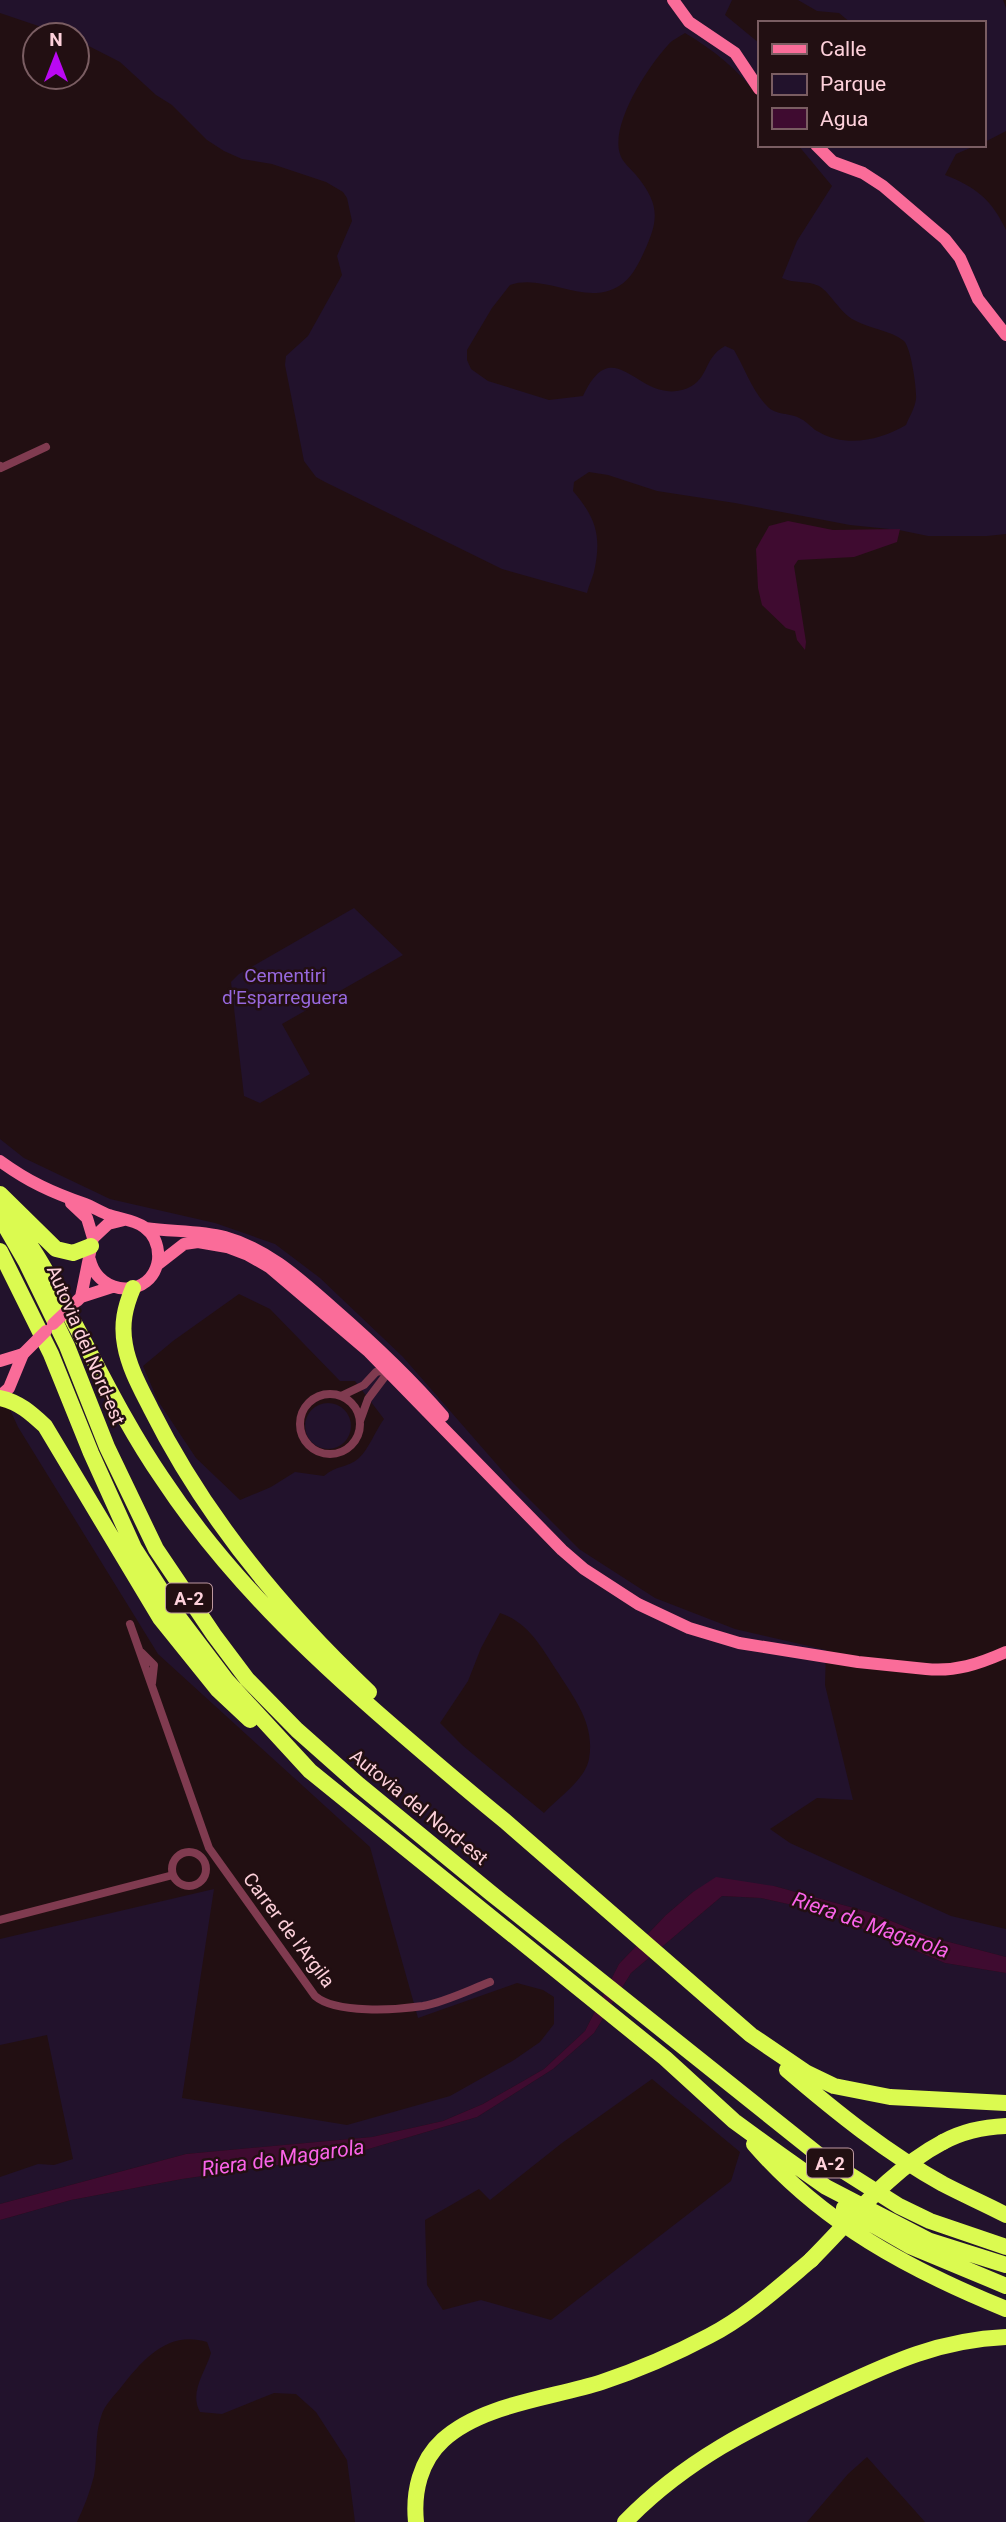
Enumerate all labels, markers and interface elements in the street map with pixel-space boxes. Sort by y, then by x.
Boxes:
north arrow [21,21,91,91]
legend [758,21,985,147]
text: N [49,28,63,51]
text: Calle [820,37,866,61]
text: Parque [820,72,886,96]
text: Agua [820,107,869,131]
park label: Cementiri d'Esparreguera [222,964,348,1009]
street label: Autovia del Nord-est [42,1262,130,1428]
road number: A-2 [166,1583,212,1612]
street label: Autovia del Nord-est [345,1744,493,1870]
street label: Carrer de l'Argila [238,1868,340,1992]
water label: Riera de Magarola [789,1887,953,1963]
water label: Riera de Magarola [200,2135,366,2181]
road number: A-2 [807,2148,853,2178]

